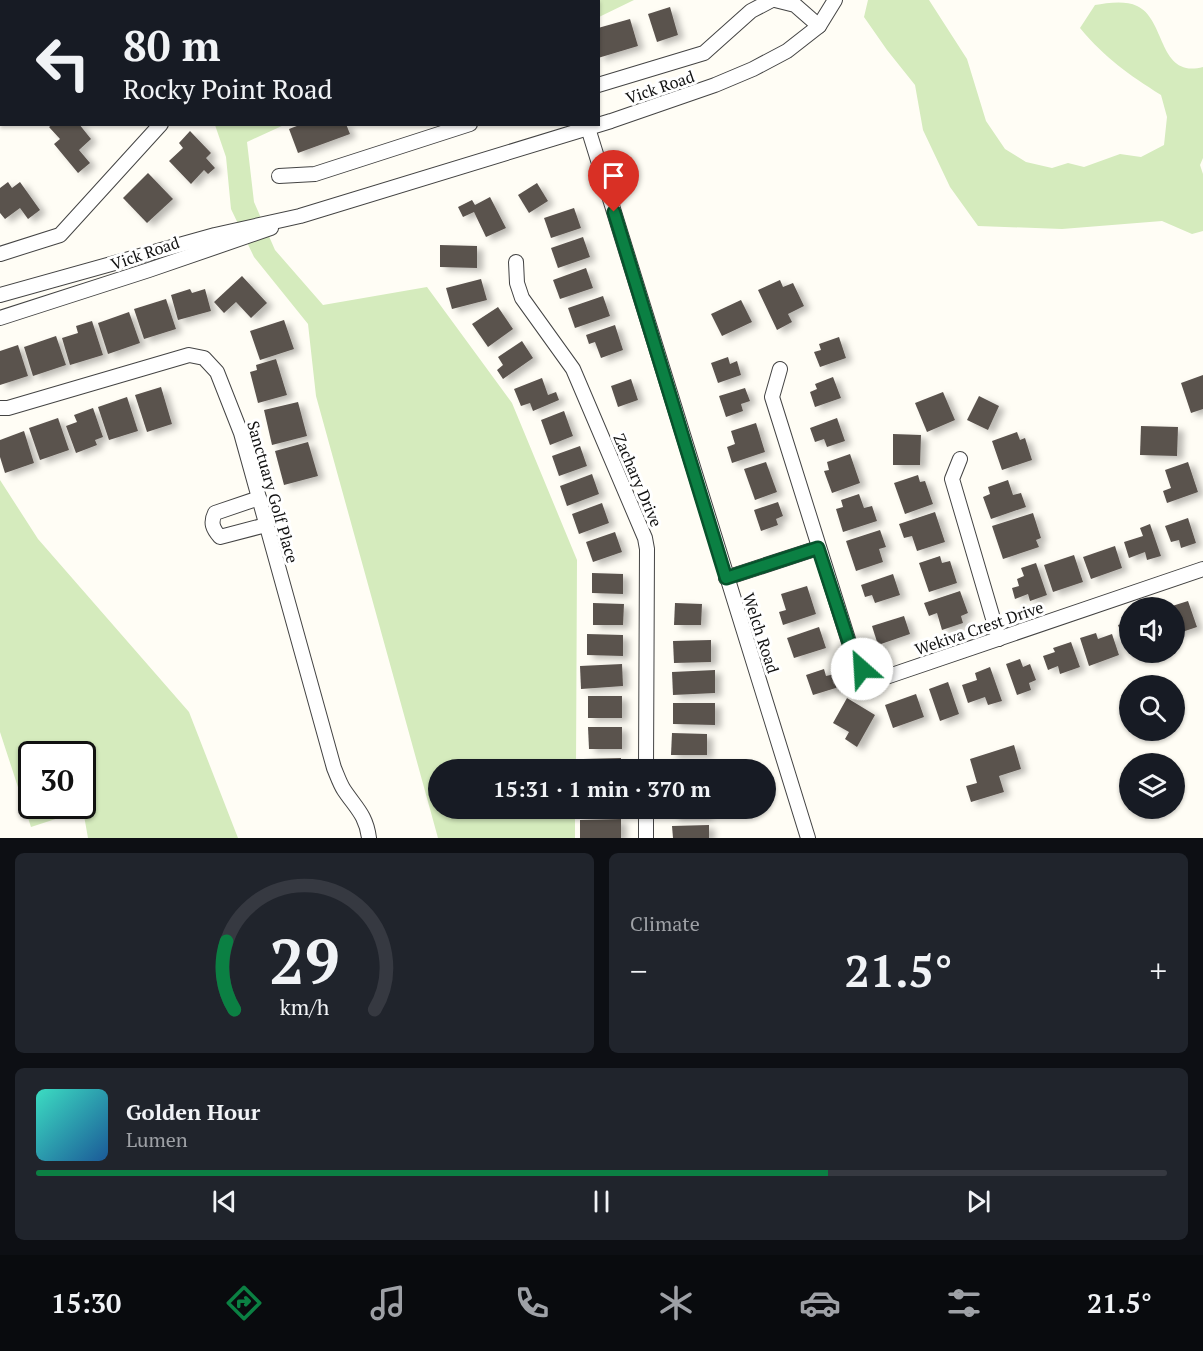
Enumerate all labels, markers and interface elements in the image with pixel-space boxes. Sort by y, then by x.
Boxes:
text: 80 m [123,17,221,73]
icon: left [24,24,102,102]
street label: Vick Road [623,65,697,109]
text: Rocky Point Road [123,71,333,107]
pin [588,150,639,212]
icon: arrive [597,159,630,192]
street label: Vick Road [108,231,182,275]
street label: Sanctuary Golf Place [242,418,304,566]
street label: Zachary Drive [608,430,668,530]
street label: Welch Road [738,590,784,676]
street label: Wekiva Crest Drive [912,596,1046,660]
map controls [1119,597,1185,819]
button: sound [1119,597,1185,663]
position arrow [830,637,894,701]
button: search [1119,675,1185,741]
speed limit sign: 30 [18,741,96,819]
button: layers [1119,753,1185,819]
text: 15:31 · 1 min · 370 m [493,774,711,803]
text: Climate [630,910,700,937]
text: 29 [269,919,340,1002]
text: 21.5° [844,940,953,1000]
text: − [630,949,648,992]
text: + [1149,949,1167,992]
text: km/h [280,993,330,1021]
text: Golden Hour [126,1097,260,1126]
text: Lumen [126,1126,188,1153]
icon: previous [208,1185,241,1218]
icon: pause [585,1185,618,1218]
icon: next [962,1185,995,1218]
icon: directions [223,1282,265,1324]
icon: music [367,1282,409,1324]
icon: phone [511,1282,553,1324]
icon: climate [655,1282,697,1324]
icon: car [799,1282,841,1324]
icon: filters [943,1282,985,1324]
text: 15:30 [51,1285,121,1321]
text: 21.5° [1087,1285,1152,1321]

